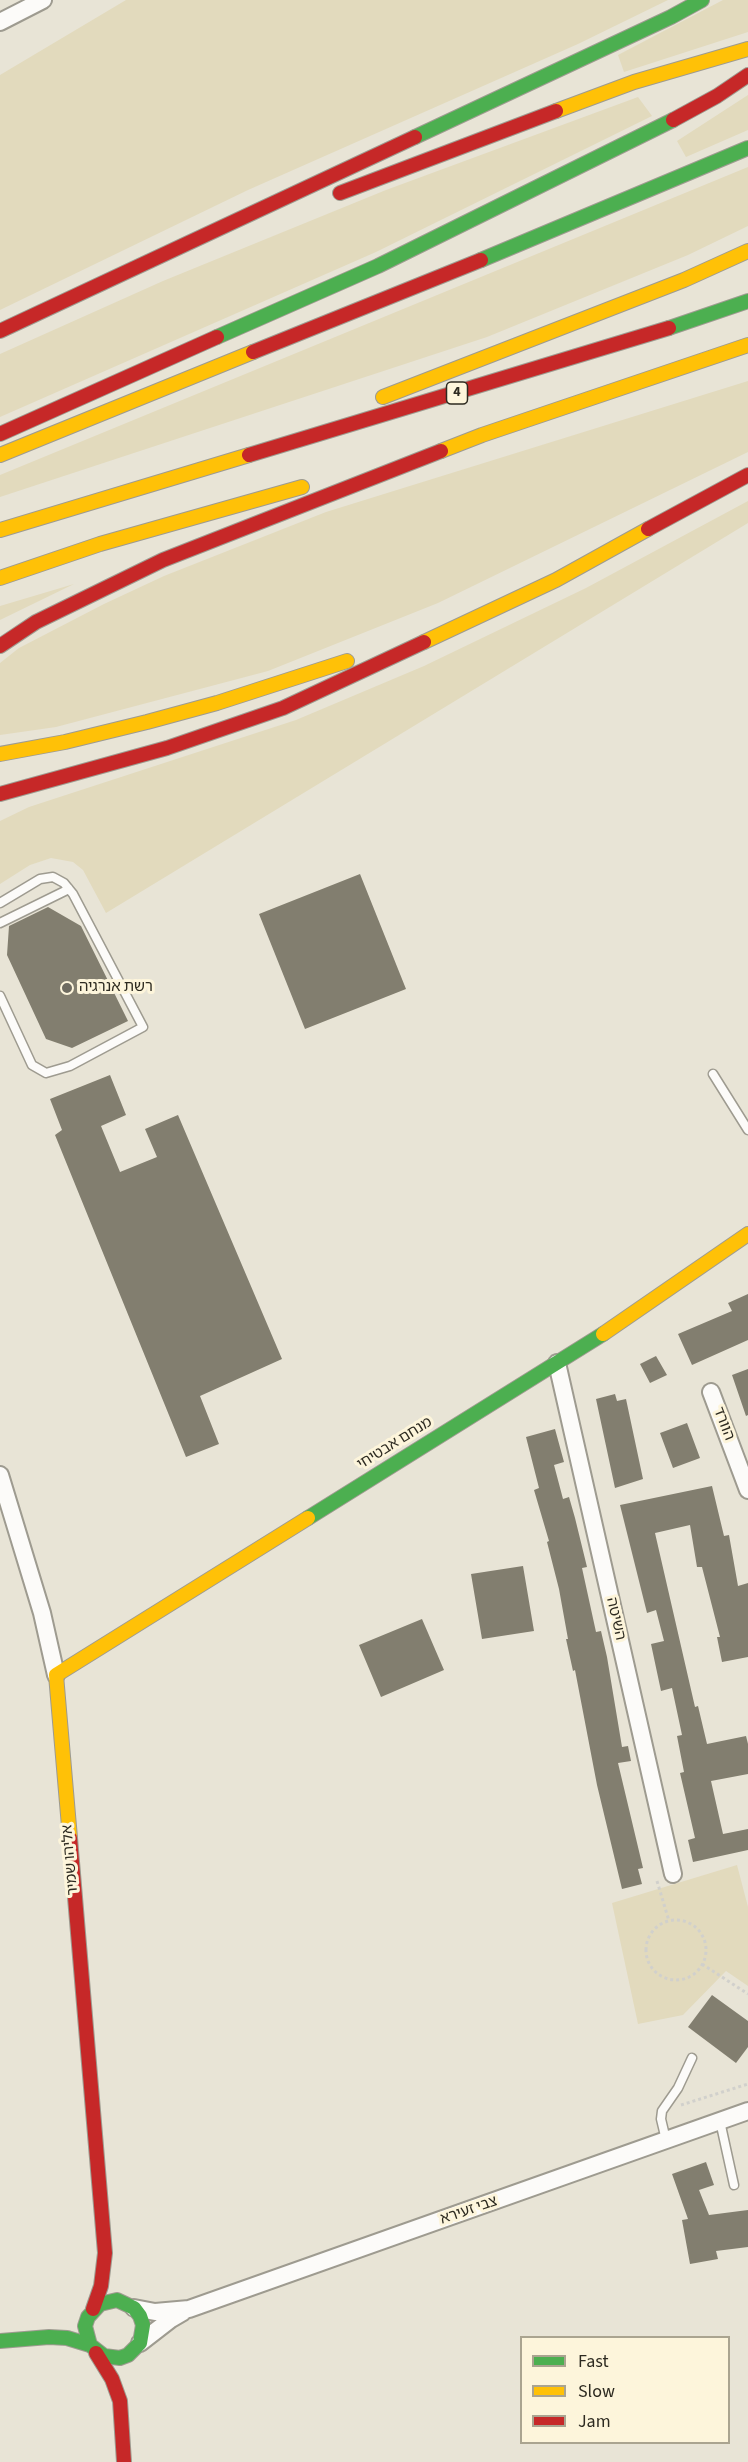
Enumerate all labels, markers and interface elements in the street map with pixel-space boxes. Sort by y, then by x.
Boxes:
road number: 4 [446,382,468,404]
place label: רשת אנרגיה [79,979,153,997]
marker: רשת אנרגיה [60,981,74,995]
street label: הוורד [708,1405,738,1443]
street label: מנחם אבטיחי [354,1414,436,1474]
street label: השיטה [601,1596,629,1642]
street label: אליהו שמיר [59,1824,83,1896]
street label: צבי זעירא [438,2193,500,2229]
legend [520,2336,730,2444]
text: Fast [578,2349,609,2374]
text: Slow [578,2379,615,2404]
text: Jam [578,2409,611,2434]

